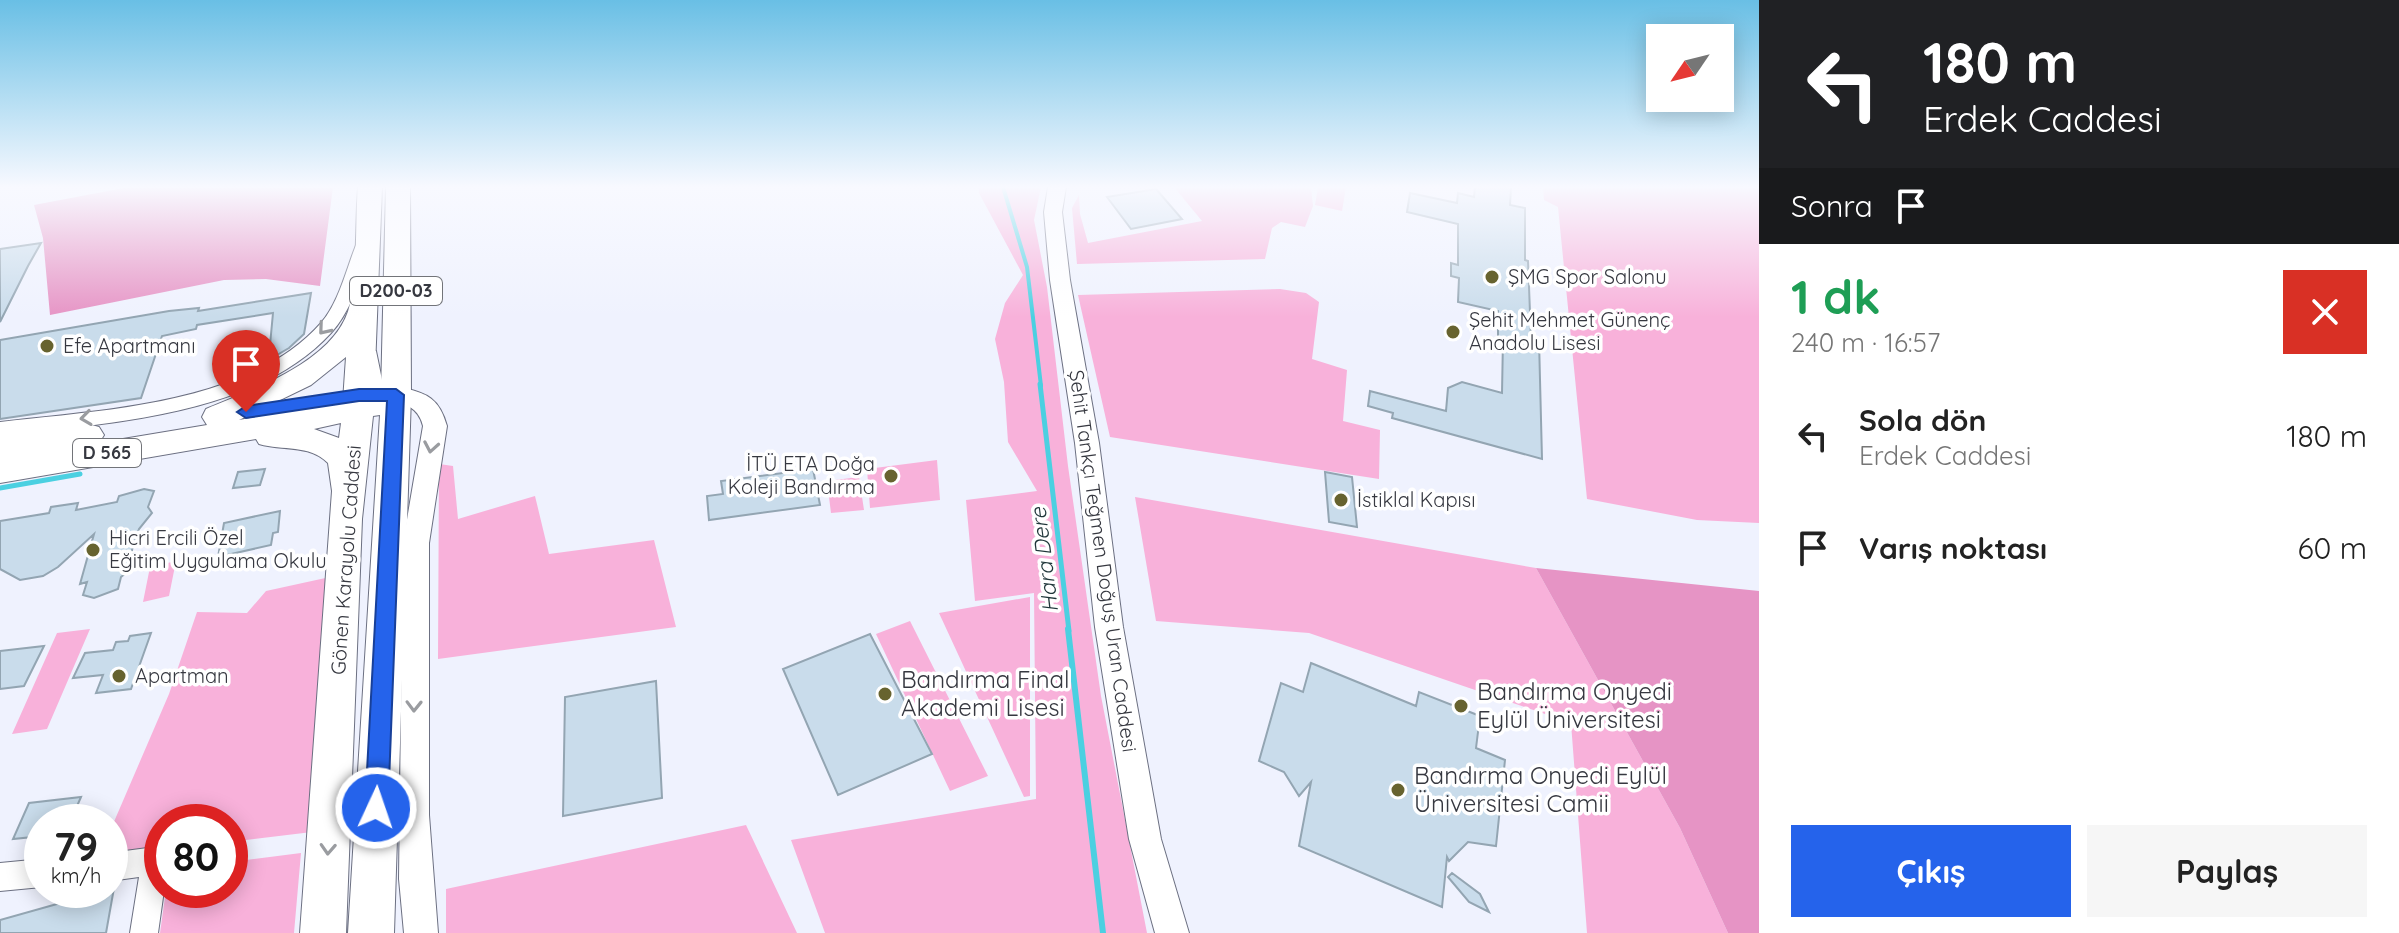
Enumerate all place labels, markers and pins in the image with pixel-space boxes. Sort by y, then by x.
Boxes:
place label: ŞMG Spor Salonu [1508,264,1667,289]
marker: ŞMG Spor Salonu [1483,268,1501,286]
place label: Şehit Mehmet Günenç Anadolu Lisesi [1469,307,1670,355]
marker: Şehit Mehmet Günenç Anadolu Lisesi [1444,323,1462,341]
pin [212,330,280,412]
place label: Efe Apartmanı [63,333,195,358]
marker: Efe Apartmanı [38,337,56,355]
place label: İTÜ ETA Doğa Koleji Bandırma [728,451,875,499]
marker: İTÜ ETA Doğa Koleji Bandırma [882,467,900,485]
place label: İstiklal Kapısı [1357,487,1476,512]
marker: İstiklal Kapısı [1332,491,1350,509]
place label: Hicri Ercili Özel Eğitim Uygulama Okulu [109,525,327,573]
marker: Hicri Ercili Özel Eğitim Uygulama Okulu [84,541,102,559]
place label: Apartman [135,663,229,688]
place label: Bandırma Final Akademi Lisesi [901,664,1070,722]
marker: Apartman [110,667,128,685]
place label: Bandırma Onyedi Eylül Üniversitesi [1477,676,1672,734]
marker: Bandırma Final Akademi Lisesi [876,685,894,703]
marker: Bandırma Onyedi Eylül Üniversitesi [1452,697,1470,715]
place label: Bandırma Onyedi Eylül Üniversitesi Camii [1414,760,1667,818]
marker: Bandırma Onyedi Eylül Üniversitesi Camii [1389,781,1407,799]

